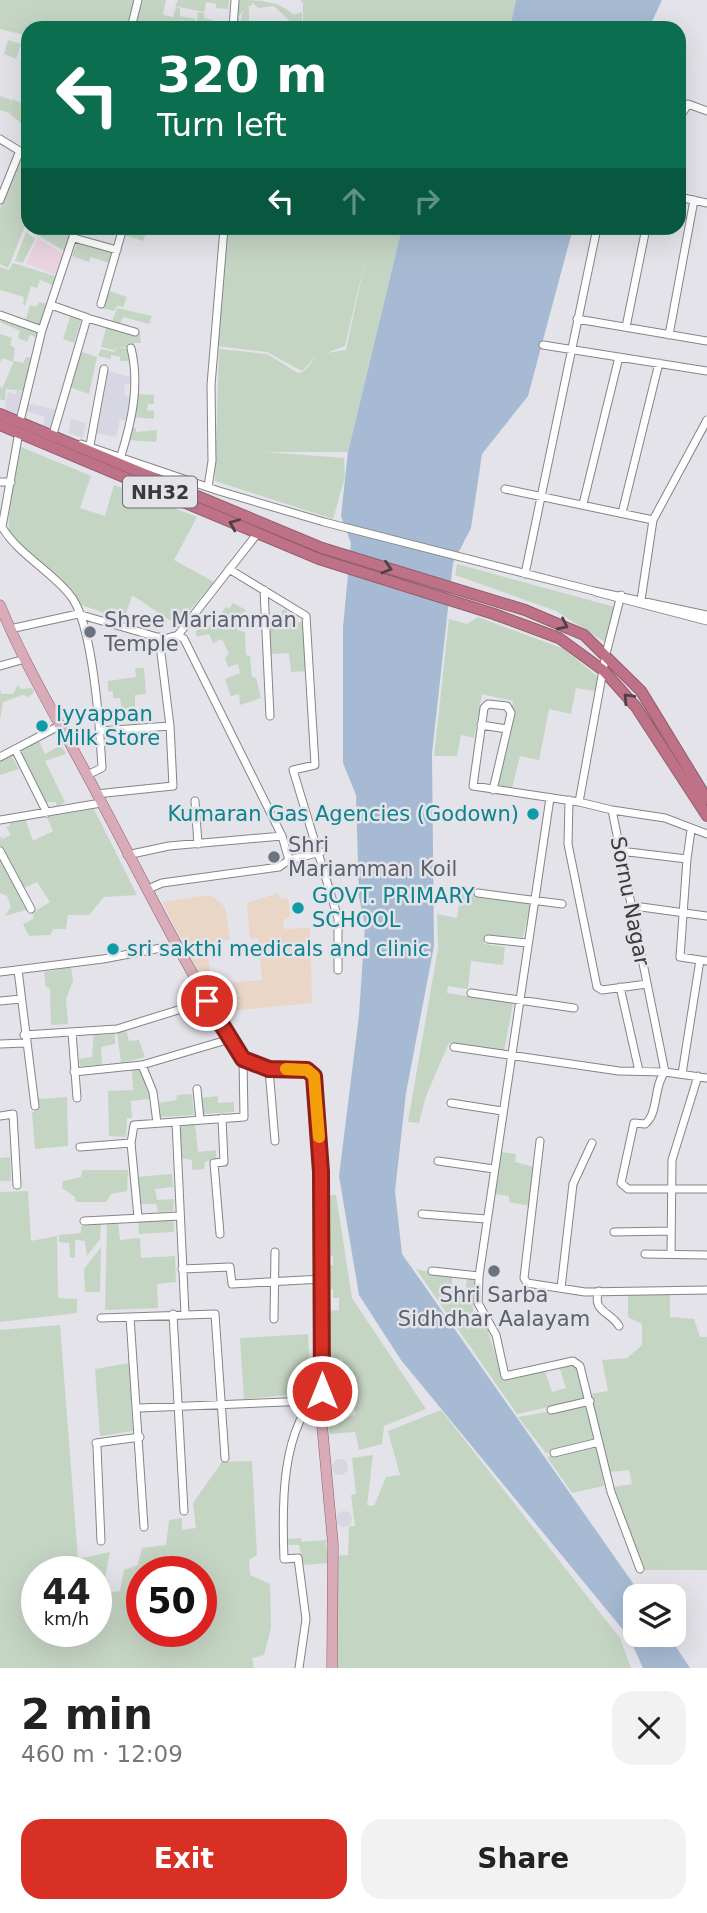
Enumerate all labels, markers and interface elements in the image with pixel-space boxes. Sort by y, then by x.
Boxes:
text: 320 m [157,47,327,104]
icon: left [42,49,133,140]
text: Turn left [157,106,287,144]
icon: left [262,182,300,220]
icon: ahead [335,182,373,220]
icon: right [408,182,446,220]
road number: NH32 [123,477,197,508]
one-way arrow [228,518,240,532]
one-way arrow [381,560,393,575]
place label: Shree Mariamman Temple [103,608,297,656]
one-way arrow [556,616,568,630]
marker: Shree Mariamman Temple [82,624,98,640]
one-way arrow [624,693,636,706]
place label: Iyyappan Milk Store [56,702,160,750]
marker: Iyyappan Milk Store [34,718,50,734]
place label: Kumaran Gas Agencies (Godown) [167,802,519,826]
marker: Kumaran Gas Agencies (Godown) [525,806,541,822]
place label: Shri Mariamman Koil [288,833,457,881]
street label: Sornu Nagar [606,834,654,968]
marker: Shri Mariamman Koil [266,849,282,865]
place label: GOVT. PRIMARY SCHOOL [312,884,475,932]
marker: GOVT. PRIMARY SCHOOL [290,900,306,916]
place label: sri sakthi medicals and clinic [127,937,430,961]
marker: sri sakthi medicals and clinic [105,941,121,957]
pin [177,971,237,1031]
icon: arrive [188,982,226,1020]
marker: Shri Sarba Sidhdhar Aalayam [486,1263,502,1279]
place label: Shri Sarba Sidhdhar Aalayam [398,1283,590,1331]
position arrow [285,1354,359,1428]
speed limit sign: 50 [126,1556,217,1647]
text: 44 [42,1572,91,1612]
map controls [623,1584,686,1647]
button: layers [623,1584,686,1647]
text: km/h [44,1608,89,1629]
text: 2 min [21,1690,153,1739]
button: close [612,1691,686,1765]
text: 460 m · 12:09 [21,1741,183,1767]
button: Exit [21,1819,347,1899]
button: Share [361,1819,686,1899]

